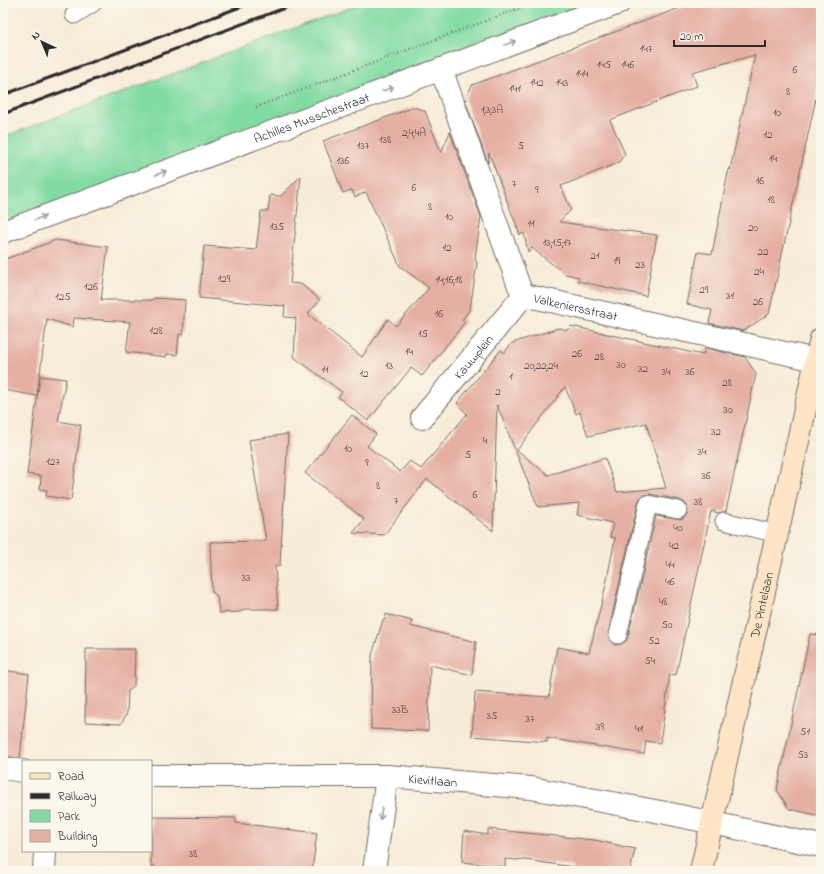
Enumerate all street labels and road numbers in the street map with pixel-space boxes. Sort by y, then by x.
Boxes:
street label: Achilles Musschestraat [251,88,373,149]
street label: Valkeniersstraat [531,289,620,327]
street label: Kauwplein [450,331,498,384]
street label: De Pintelaan [746,570,779,641]
street label: Kievitlaan [408,770,458,793]

